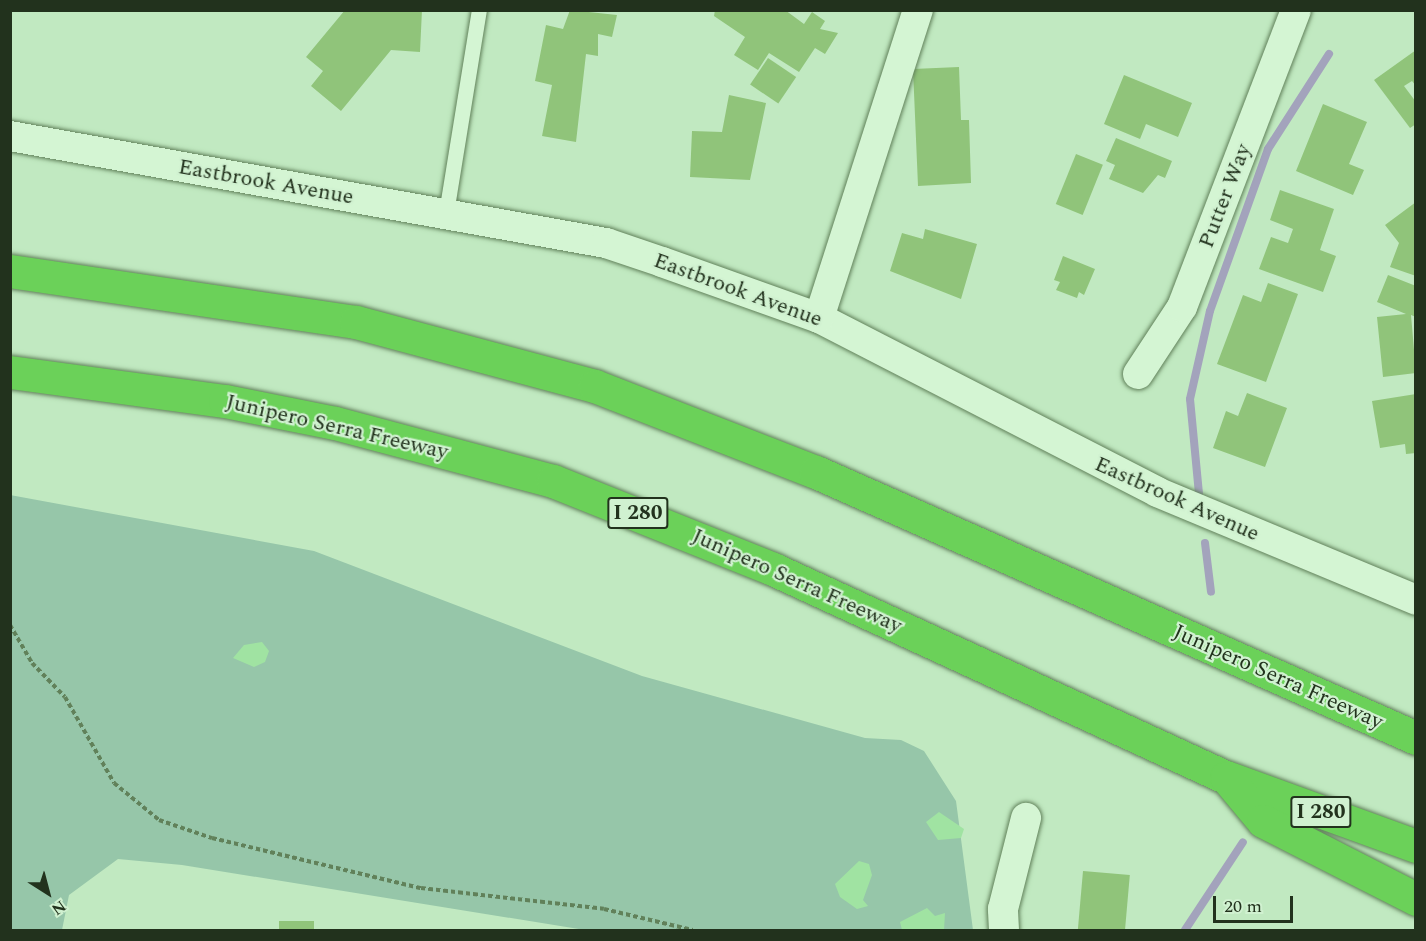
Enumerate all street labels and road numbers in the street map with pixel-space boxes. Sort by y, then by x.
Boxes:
street label: Putter Way [1193,140,1257,252]
street label: Eastbrook Avenue [176,154,356,210]
street label: Eastbrook Avenue [650,247,826,333]
street label: Junipero Serra Freeway [223,389,451,465]
street label: Eastbrook Avenue [1091,451,1263,547]
road number: I 280 [606,495,670,531]
street label: Junipero Serra Freeway [688,523,906,639]
street label: Junipero Serra Freeway [1169,619,1387,735]
road number: I 280 [1290,794,1352,830]

